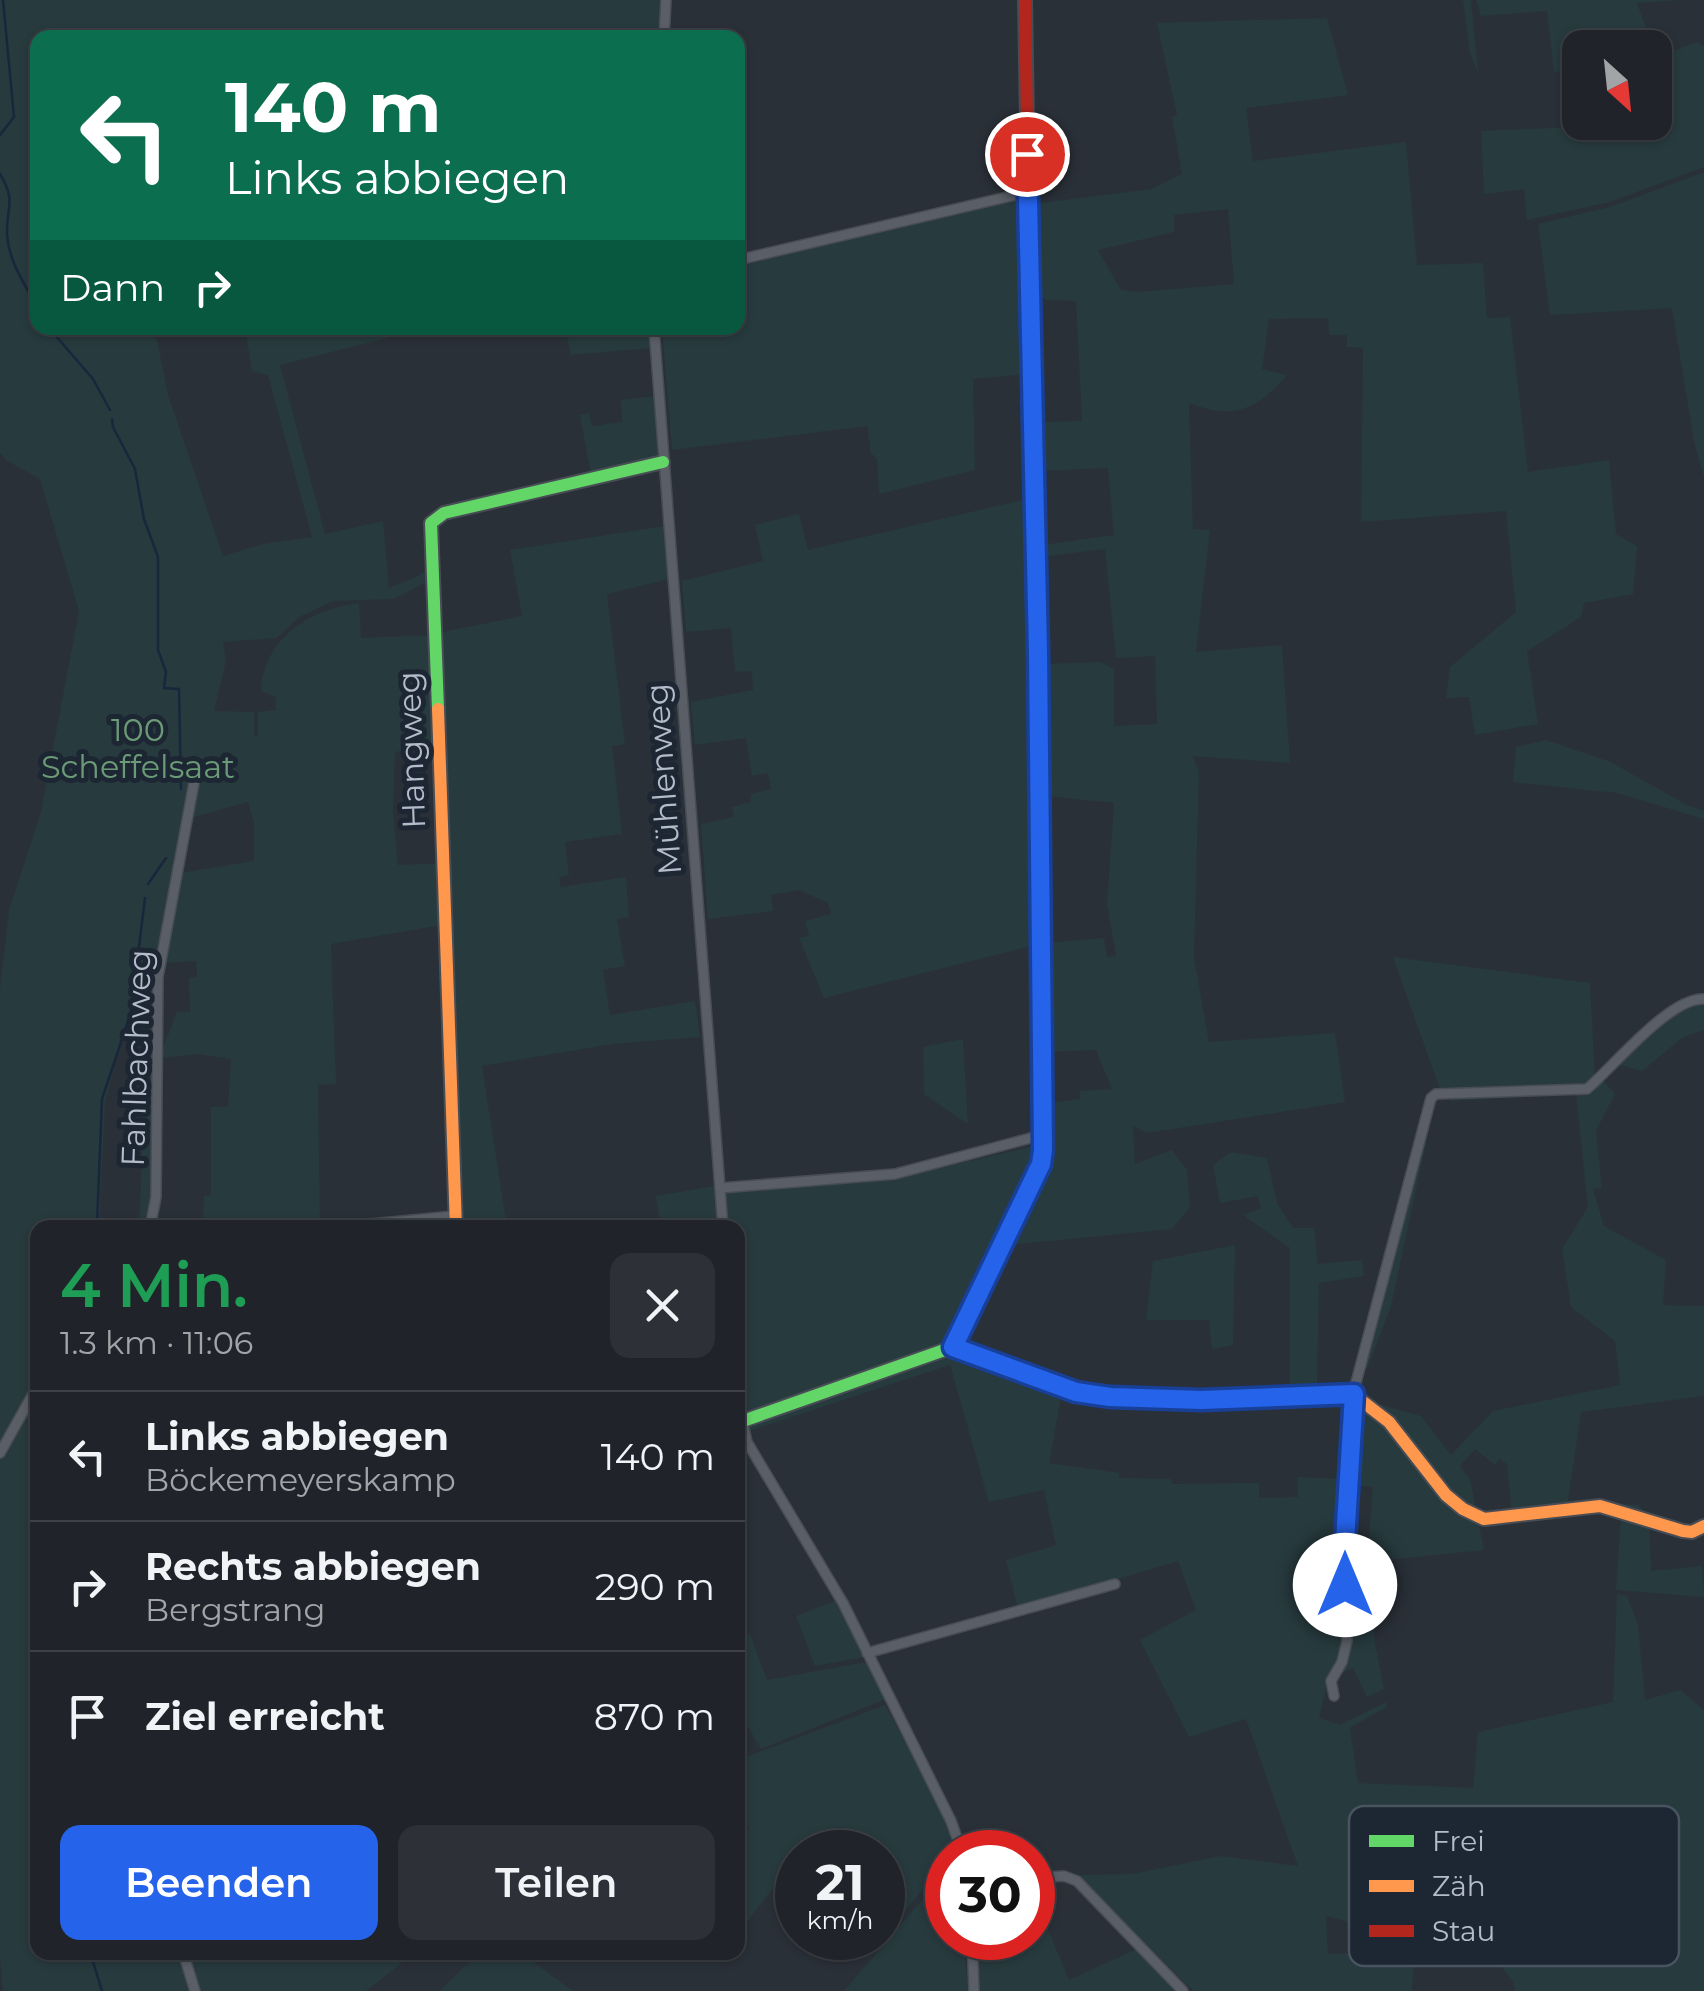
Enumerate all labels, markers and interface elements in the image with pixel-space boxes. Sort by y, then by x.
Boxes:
north arrow [1562,30,1672,140]
map controls [1562,30,1672,140]
text: 140 m [225,64,441,150]
icon: left [60,70,190,200]
pin [985,112,1070,197]
icon: arrive [1000,127,1055,182]
text: Links abbiegen [225,150,569,205]
icon: right [185,260,240,315]
text: Dann [60,264,165,311]
street label: Hangweg [389,671,433,829]
street label: Mühlenweg [637,682,689,876]
park label: 100 Scheffelsaat [41,710,235,786]
street label: Fahlbachweg [113,949,159,1167]
text: 4 Min. [60,1249,248,1322]
button: close [610,1253,715,1358]
text: 1.3 km · 11:06 [60,1323,253,1362]
text: Links abbiegen [145,1413,449,1460]
icon: left [60,1429,115,1484]
text: 140 m [601,1433,715,1480]
text: Böckemeyerskamp [145,1460,456,1499]
position arrow [1293,1533,1397,1637]
text: Rechts abbiegen [145,1543,481,1590]
icon: right [60,1559,115,1614]
text: 290 m [595,1563,715,1610]
text: Bergstrang [145,1590,325,1629]
icon: arrive [60,1689,115,1744]
text: Ziel erreicht [145,1693,385,1740]
text: 870 m [594,1693,715,1740]
legend [1349,1806,1679,1966]
text: Frei [1432,1824,1485,1858]
button: Beenden [60,1825,378,1940]
button: Teilen [398,1825,715,1940]
speed limit sign: 30 [925,1830,1055,1960]
text: 21 [815,1852,865,1913]
text: Zäh [1432,1869,1486,1903]
text: km/h [807,1905,873,1935]
text: Stau [1432,1914,1495,1948]

